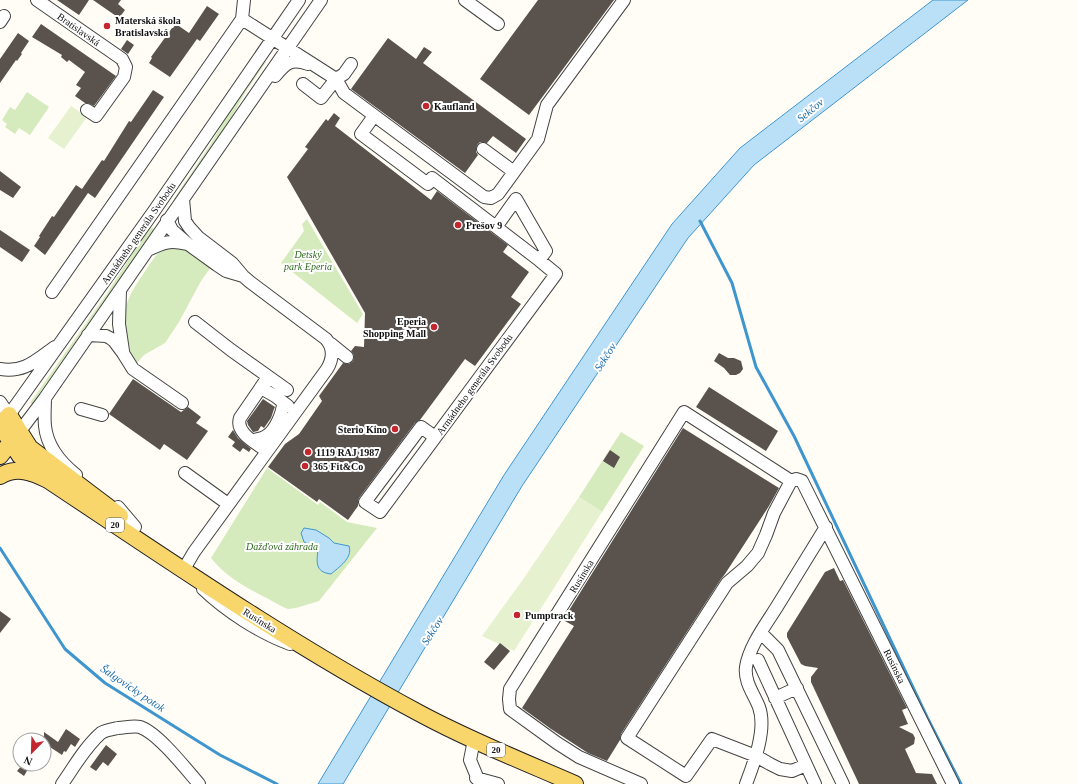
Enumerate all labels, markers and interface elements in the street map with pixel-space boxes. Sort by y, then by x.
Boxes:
street label: Bratislavská [55,11,103,48]
place label: Materská škola Bratislavská [115,15,181,38]
marker: Materská škola Bratislavská [102,21,112,31]
water label: Sekčov [794,96,826,124]
marker: Kaufland [421,101,431,111]
place label: Kaufland [434,101,475,112]
street label: Armádneho generála Svobodu [99,180,178,286]
marker: Prešov 9 [453,220,463,230]
place label: Prešov 9 [466,220,502,231]
park label: Detský park Eperia [283,249,332,272]
place label: Eperia Shopping Mall [363,316,426,339]
marker: Eperia Shopping Mall [429,322,439,332]
street label: Armádneho generála Svobodu [434,332,515,437]
water label: Sekčov [592,341,618,373]
place label: Sterio Kino [338,424,387,435]
marker: Sterio Kino [390,424,400,434]
marker: 1119 RAJ 1987 [303,447,313,457]
place label: 1119 RAJ 1987 [316,447,379,458]
marker: 365 Fit&Co [300,461,310,471]
place label: 365 Fit&Co [313,461,363,472]
road number: 20 [106,518,124,532]
park label: Dažďová záhrada [245,541,318,552]
street label: Rusínska [567,557,596,595]
street label: Rusínska [241,606,279,635]
marker: Pumptrack [512,610,522,620]
place label: Pumptrack [525,610,574,621]
water label: Sekčov [419,615,445,647]
street label: Rusínska [882,647,908,686]
water label: Šalgovícky potok [99,662,168,715]
north arrow [12,732,52,772]
road number: 20 [487,743,505,757]
text: N [22,754,34,768]

